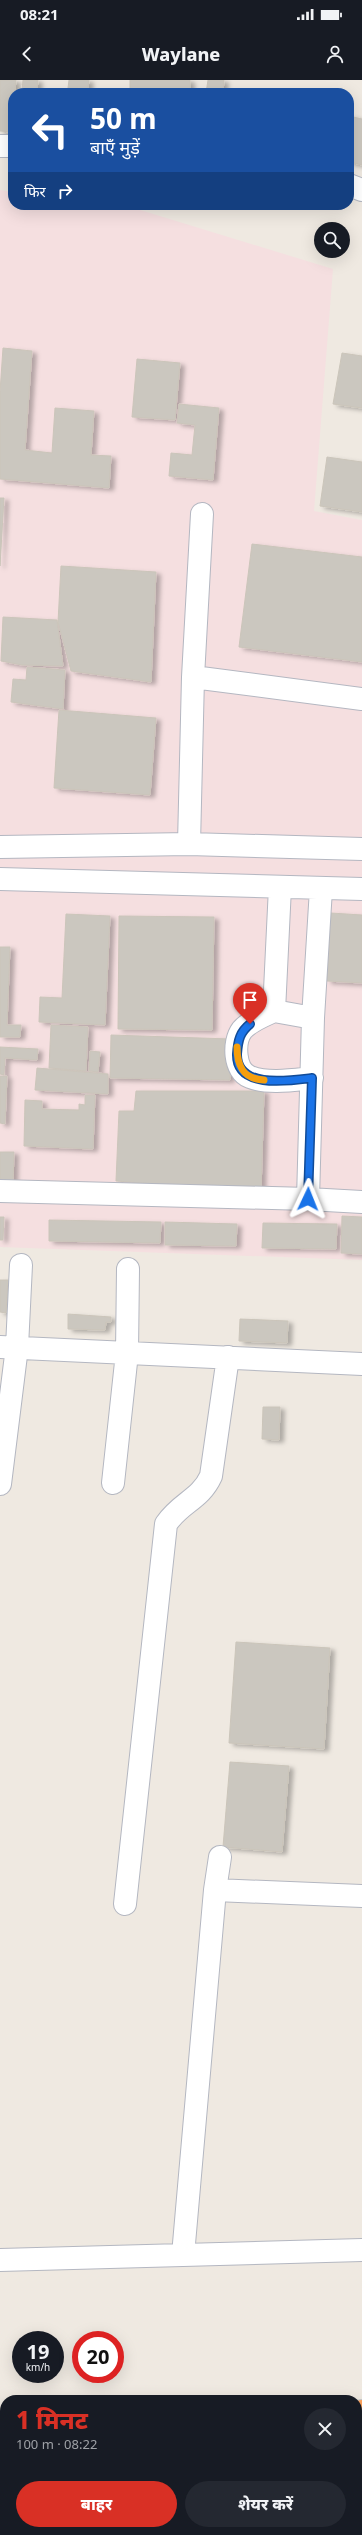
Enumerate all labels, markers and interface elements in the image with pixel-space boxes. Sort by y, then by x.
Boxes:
text: 08:21 [20,4,59,24]
text: Waylane [142,42,220,66]
icon: back [16,43,38,65]
icon: person [324,43,346,65]
text: 50 m [90,99,157,137]
icon: left [24,104,76,156]
text: बाएँ मुड़ें [90,135,140,159]
icon: right [54,180,76,202]
text: फिर [24,181,46,201]
map controls [314,222,350,258]
button: search [314,222,350,258]
pin [233,983,267,1024]
icon: arrive [239,989,261,1011]
position arrow [287,1178,329,1220]
speed limit sign: 20 [72,2331,124,2383]
text: 19 [27,2338,49,2365]
text: km/h [26,2360,50,2374]
text: 1 मिनट [16,2403,88,2436]
button: close [304,2408,346,2450]
text: 100 m · 08:22 [16,2435,97,2453]
button: बाहर [16,2481,177,2527]
button: शेयर करें [185,2481,346,2527]

